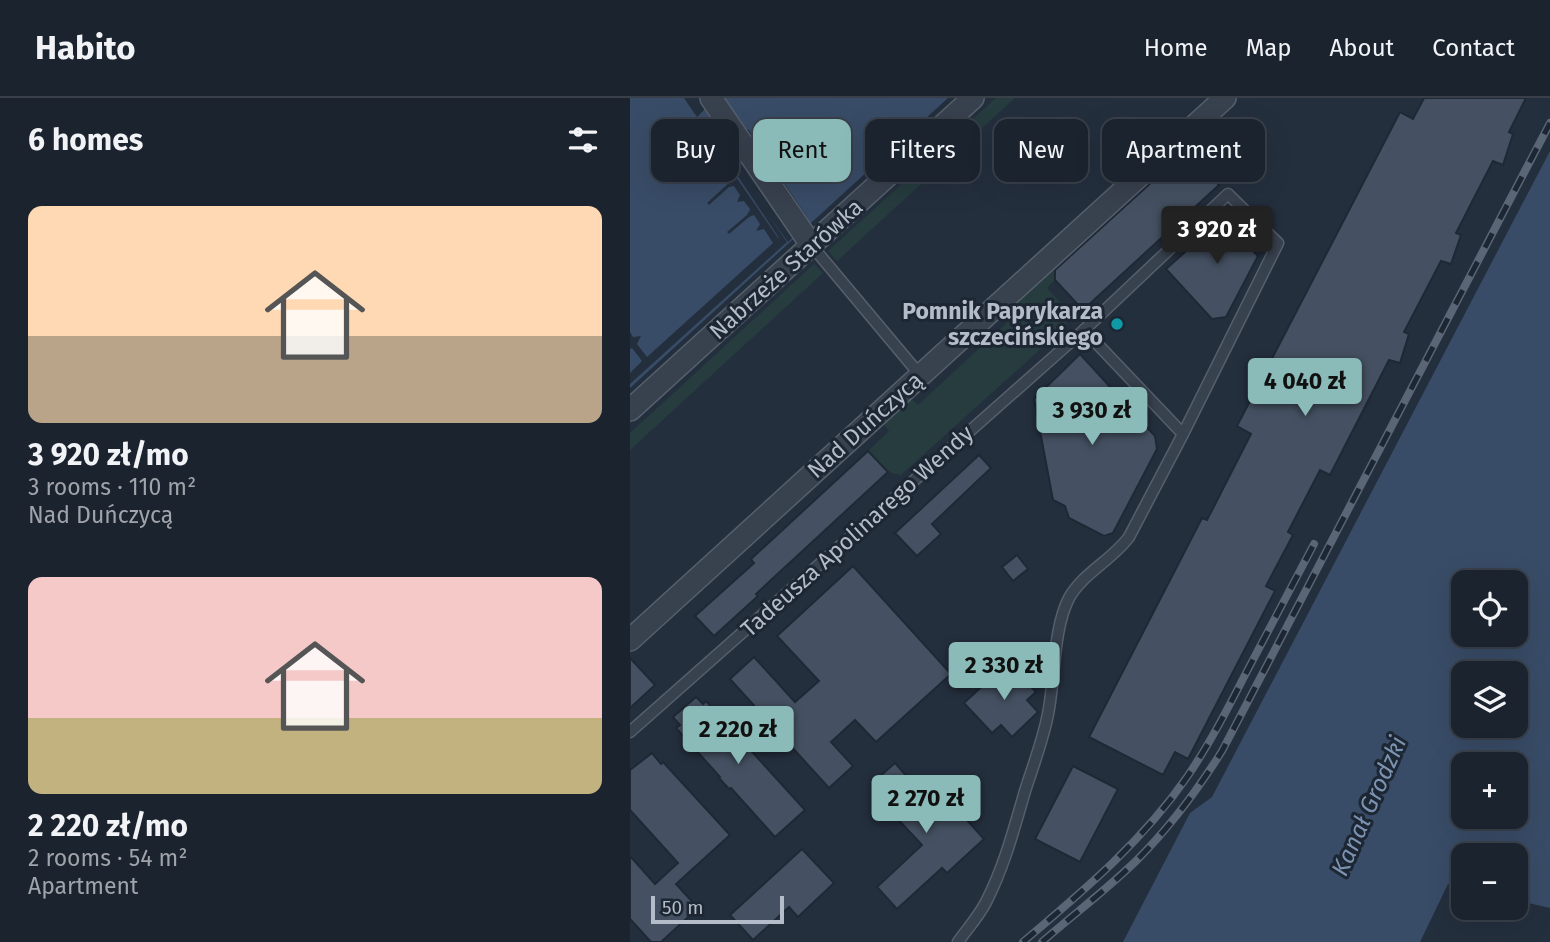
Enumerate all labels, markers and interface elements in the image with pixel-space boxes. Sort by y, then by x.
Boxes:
text: Habito [35,28,136,68]
text: Home [1144,34,1208,62]
text: Map [1246,34,1292,62]
text: About [1330,34,1394,62]
text: Contact [1432,34,1515,62]
chip: Buy [651,119,739,182]
chip: Rent [753,119,851,182]
chip: Filters [865,119,980,182]
chip: New [994,119,1088,182]
chip: Apartment [1102,119,1265,182]
icon: filters [564,121,602,159]
text: 6 homes [28,122,143,158]
street label: Nabrzeże Starówka [704,193,868,345]
pin: 3 920 zł [1145,206,1289,266]
text: 3 920 zł [1177,215,1257,243]
icon: home [252,252,378,378]
place label: Pomnik Paprykarza szczecińskiego [902,297,1103,351]
marker: Pomnik Paprykarza szczecińskiego [1109,316,1125,332]
pin: 4 040 zł [1233,358,1377,418]
street label: Nad Duńczycą [802,366,928,484]
text: 4 040 zł [1264,367,1346,395]
pin: 3 930 zł [1020,388,1164,447]
text: 3 930 zł [1052,396,1132,424]
street label: Tadeusza Apolinarego Wendy [735,419,980,643]
text: 3 920 zł/mo [28,437,189,473]
text: 3 rooms · 110 m² [28,473,196,501]
text: Nad Duńczycą [28,501,173,529]
map controls [1451,570,1528,920]
button: locate [1451,570,1528,647]
icon: home [252,623,378,749]
pin: 2 330 zł [932,642,1076,702]
text: 2 330 zł [965,651,1043,679]
button: layers [1451,661,1528,738]
pin: 2 220 zł [666,706,810,766]
text: 2 220 zł [699,715,777,743]
water label: Kanał Grodzki [1326,732,1412,880]
button: + [1451,752,1528,829]
pin: 2 270 zł [854,776,998,835]
text: 2 270 zł [888,784,964,812]
text: 2 220 zł/mo [28,808,188,844]
button: − [1451,843,1528,920]
text: 2 rooms · 54 m² [28,844,187,872]
text: Apartment [28,872,138,900]
scale bar [651,893,784,925]
text: 50 m [662,896,703,919]

